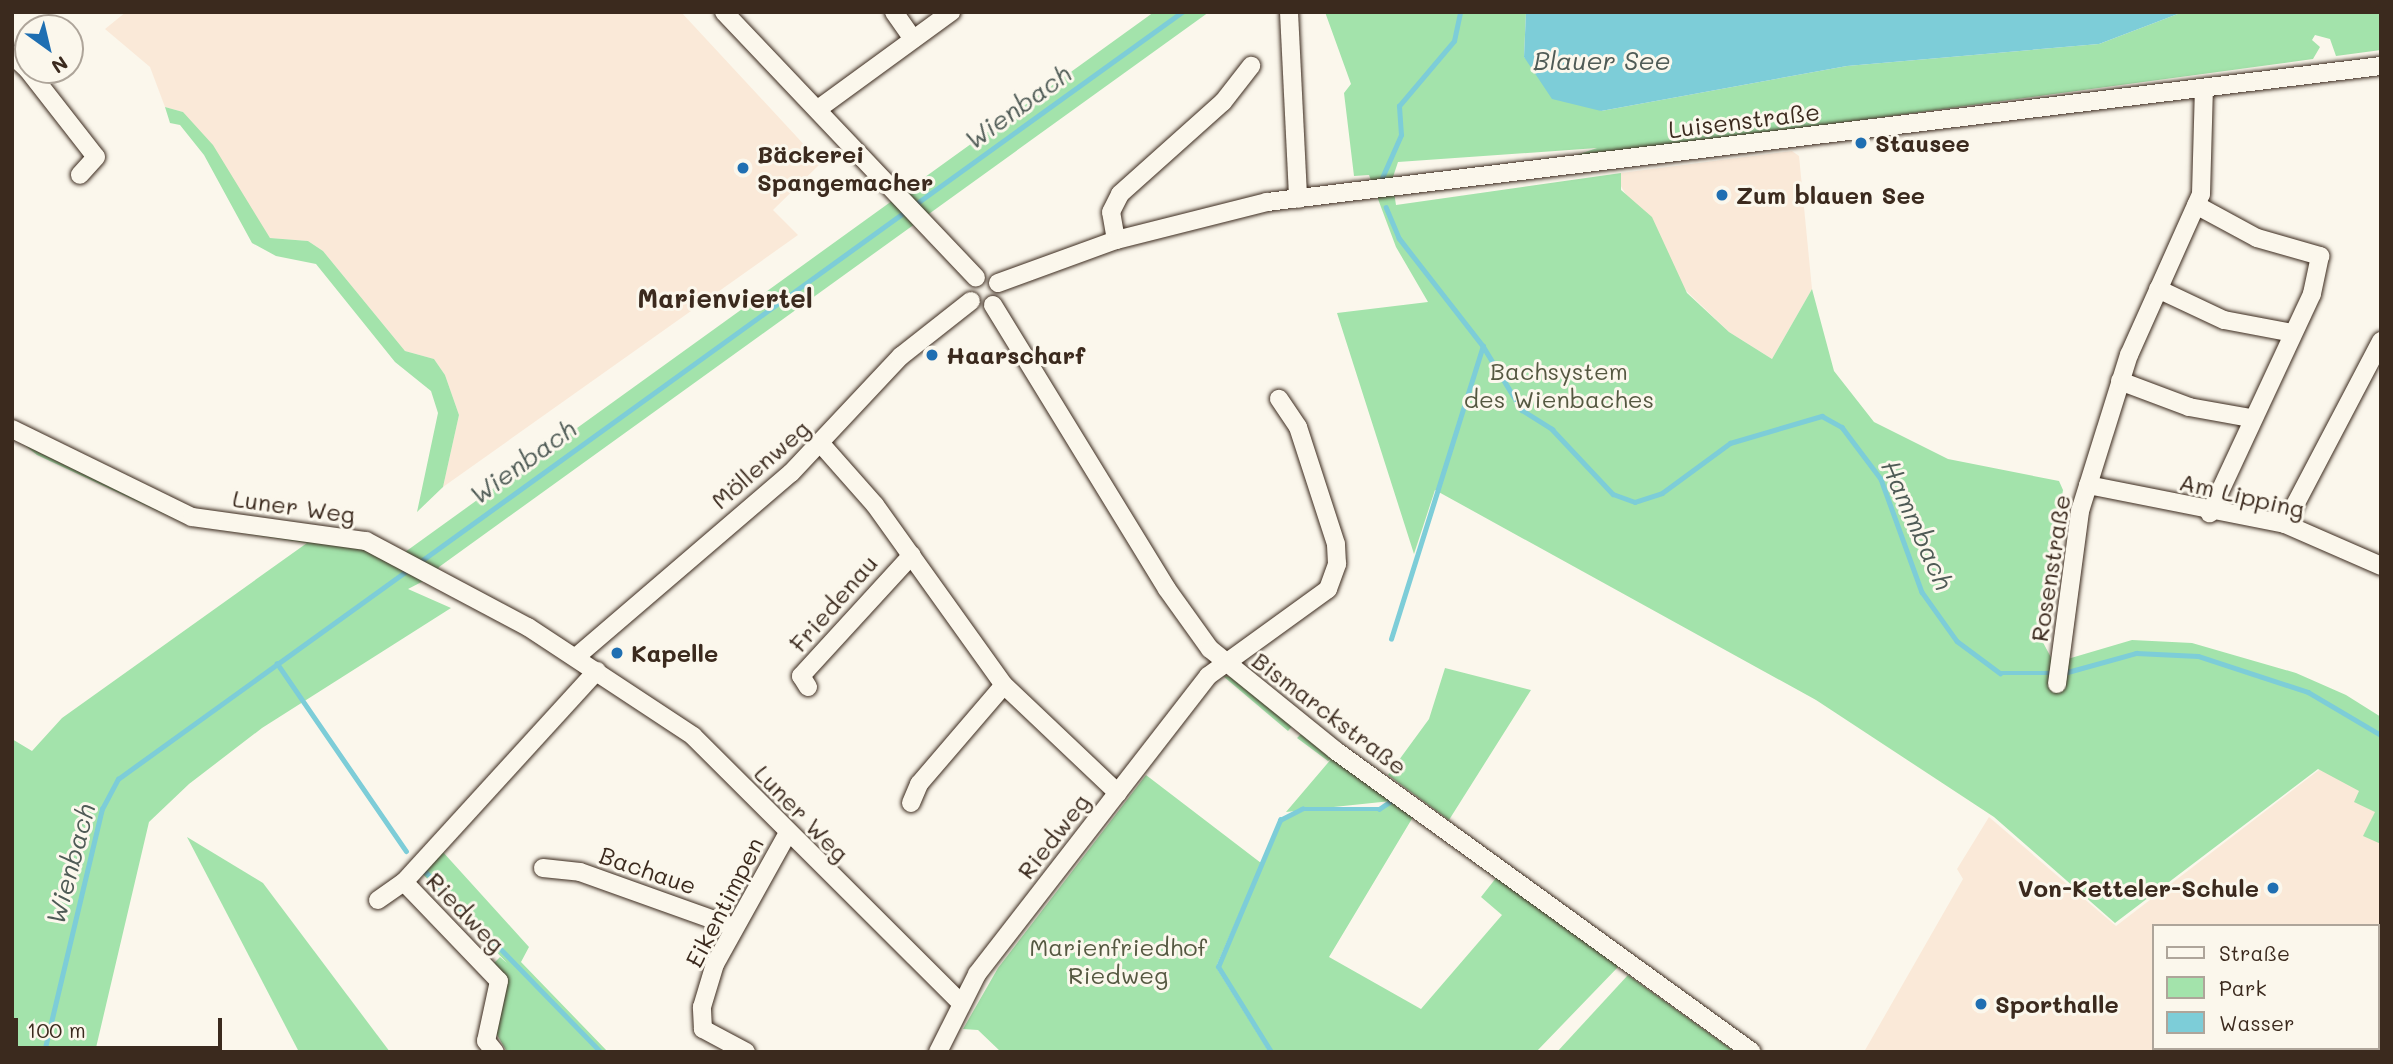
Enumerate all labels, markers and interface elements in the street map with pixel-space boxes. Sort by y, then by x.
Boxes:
north arrow [14,14,84,84]
water label: Blauer See [1533,45,1671,77]
text: N [47,51,73,80]
water label: Wienbach [959,58,1077,156]
street label: Luisenstraße [1667,96,1821,144]
place label: Stausee [1875,129,1970,157]
marker: Stausee [1853,135,1869,151]
place label: Bäckerei Spangemacher [757,140,933,196]
marker: Bäckerei Spangemacher [735,160,751,176]
place label: Zum blauen See [1736,181,1925,209]
marker: Zum blauen See [1714,187,1730,203]
district label: Marienviertel [637,283,813,315]
place label: Haarscharf [946,341,1085,369]
marker: Haarscharf [924,347,940,363]
park label: Bachsystem des Wienbaches [1464,357,1654,413]
water label: Wienbach [464,413,582,511]
street label: Möllenweg [705,413,815,515]
water label: Hammbach [1875,455,1959,595]
street label: Am Lipping [2177,467,2307,523]
street label: Luner Weg [231,483,357,529]
street label: Rosenstraße [2024,492,2076,644]
street label: Friedenau [783,549,883,657]
place label: Kapelle [631,639,718,667]
marker: Kapelle [609,645,625,661]
street label: Bismarckstraße [1247,645,1413,781]
street label: Luner Weg [749,759,855,867]
street label: Riedweg [1011,788,1095,884]
water label: Wienbach [40,800,102,928]
street label: Eikentimpen [679,832,769,972]
street label: Bachaue [596,840,700,900]
street label: Riedweg [421,866,511,958]
place label: Von-Ketteler-Schule [2018,874,2259,902]
marker: Von-Ketteler-Schule [2265,880,2281,896]
legend [2152,924,2379,1050]
park label: Marienfriedhof Riedweg [1029,933,1207,989]
text: Straße [2219,939,2290,966]
text: Park [2219,974,2267,1001]
place label: Sporthalle [1995,990,2119,1018]
marker: Sporthalle [1973,996,1989,1012]
scale bar [18,1004,226,1048]
text: Wasser [2219,1009,2294,1036]
text: 100 m [27,1016,86,1043]

